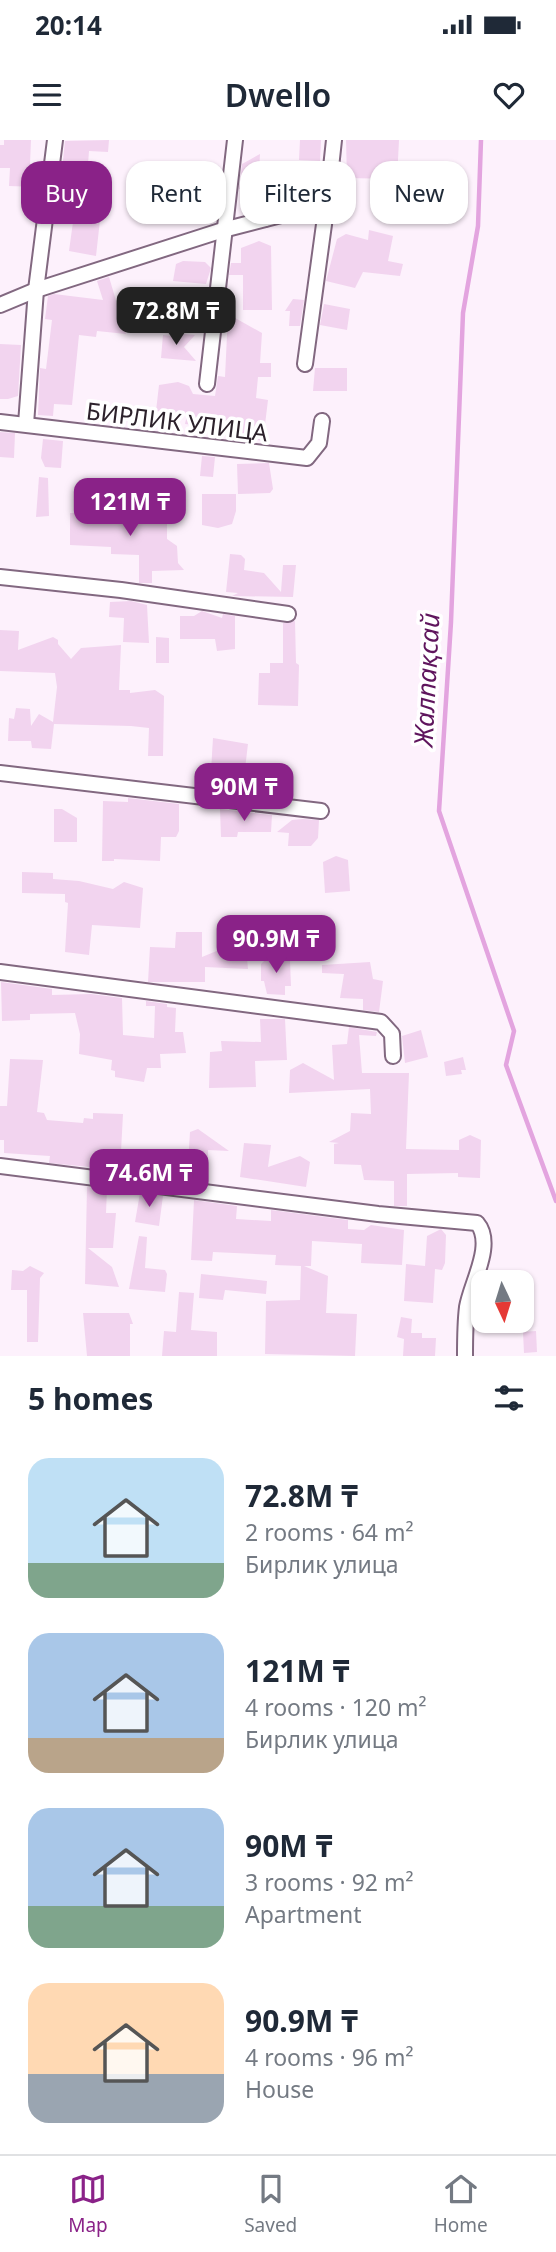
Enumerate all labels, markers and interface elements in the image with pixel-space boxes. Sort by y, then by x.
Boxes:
text: 20:14 [35,7,102,43]
text: Dwello [225,73,331,116]
icon: menu [28,76,66,114]
icon: heart [490,76,528,114]
chip: Buy [21,161,112,224]
chip: Rent [126,161,226,224]
chip: Filters [240,161,356,224]
chip: New [370,161,468,224]
pin: 72.8M ₸ [111,288,241,347]
text: 72.8M ₸ [133,294,219,326]
street label: БИРЛИК УЛИЦА [84,393,270,449]
pin: 121M ₸ [73,478,187,538]
text: 121M ₸ [90,485,170,517]
water label: Жалпақсай [404,612,447,750]
pin: 90M ₸ [195,764,293,823]
text: 90M ₸ [210,770,278,802]
pin: 90.9M ₸ [211,916,341,975]
text: 90.9M ₸ [233,922,319,954]
pin: 74.6M ₸ [84,1150,214,1209]
text: 74.6M ₸ [106,1156,192,1188]
north arrow [471,1270,534,1334]
map controls [471,1270,534,1333]
text: 5 homes [28,1378,153,1419]
icon: filters [490,1379,528,1417]
text: 72.8M ₸ [245,1475,358,1516]
icon: home [84,1486,168,1570]
text: 2 rooms · 64 m² [245,1516,414,1548]
text: Бирлик улица [245,1548,399,1580]
text: 121M ₸ [245,1650,350,1691]
icon: home [84,1661,168,1745]
text: 4 rooms · 120 m² [245,1691,427,1723]
text: Бирлик улица [245,1723,399,1755]
text: 90M ₸ [245,1825,333,1866]
icon: home [84,1836,168,1920]
text: 3 rooms · 92 m² [245,1866,414,1898]
text: Apartment [245,1898,362,1930]
text: 90.9M ₸ [245,2000,358,2041]
icon: home [84,2011,168,2095]
text: 4 rooms · 96 m² [245,2041,414,2073]
text: House [245,2073,314,2105]
tab: Map [68,2170,108,2238]
tab: Saved [244,2170,297,2238]
tab: Home [434,2170,488,2238]

